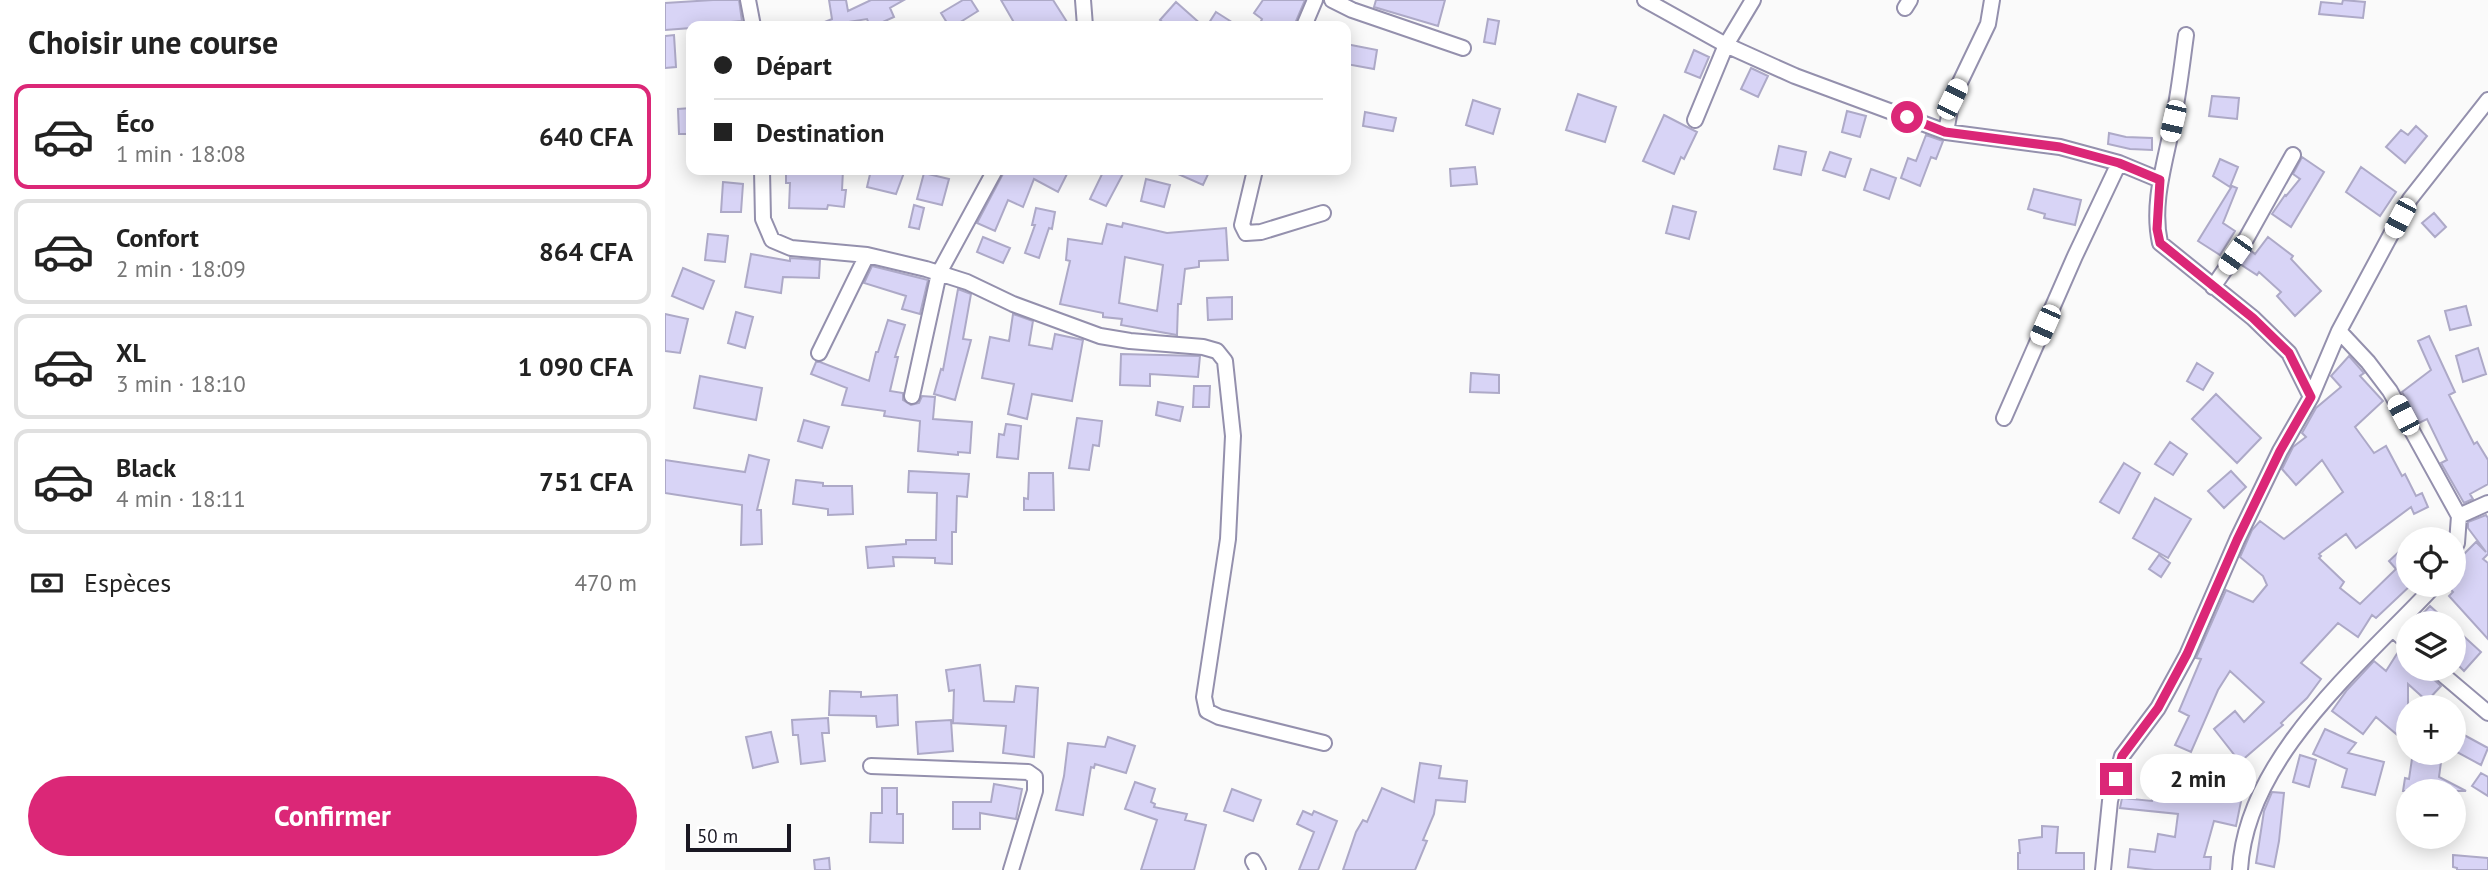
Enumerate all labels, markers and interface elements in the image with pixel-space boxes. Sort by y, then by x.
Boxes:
text: Choisir une course [28,21,278,63]
text: Départ [756,49,832,82]
car [1934,76,1971,122]
car [2159,98,2188,144]
route start [1891,101,1923,133]
icon: car [32,105,95,168]
text: Éco [116,106,154,139]
text: Destination [756,116,884,149]
text: 640 CFA [539,120,633,153]
text: 1 min · 18:08 [116,139,246,168]
car [2381,195,2420,241]
icon: car [32,220,95,283]
text: Confort [116,221,199,254]
car [2215,232,2256,278]
text: 864 CFA [539,235,633,268]
text: 2 min · 18:09 [116,254,246,283]
car [2027,302,2064,348]
icon: car [32,335,95,398]
text: XL [116,336,146,369]
text: 1 090 CFA [518,350,633,383]
text: 3 min · 18:10 [116,369,246,398]
car [2384,392,2423,438]
icon: car [32,450,95,513]
text: Black [116,451,176,484]
text: 751 CFA [539,465,633,498]
text: 4 min · 18:11 [116,484,246,513]
map controls [2396,527,2466,849]
button: locate [2396,527,2466,597]
icon: cash [28,564,66,602]
text: Espèces [84,566,171,599]
text: 470 m [575,568,637,597]
button: layers [2396,611,2466,681]
button: + [2396,695,2466,765]
callout: 2 min [2141,754,2256,804]
route end [2100,763,2132,795]
text: 2 min [2170,764,2226,793]
button: Confirmer [28,776,637,856]
button: − [2396,779,2466,849]
scale bar [686,821,791,853]
text: 50 m [697,824,738,848]

